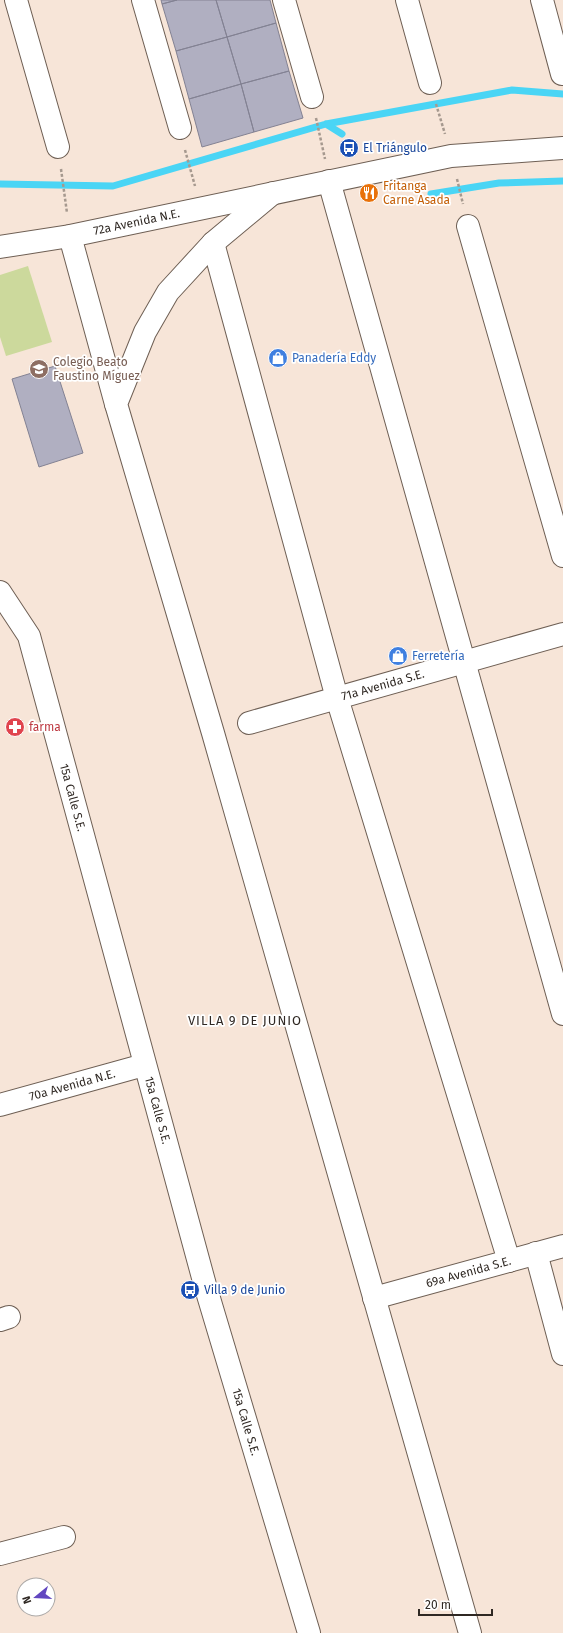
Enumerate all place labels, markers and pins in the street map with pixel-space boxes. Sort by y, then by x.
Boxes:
bus stop icon: El Triángulo [338,137,360,159]
place label: El Triángulo [363,141,427,155]
place label: Fritanga Carne Asada [383,179,450,207]
restaurant icon: Fritanga Carne Asada [358,182,380,204]
shop icon: Panadería Eddy [267,347,289,369]
place label: Panadería Eddy [292,351,376,365]
place label: Colegio Beato Faustino Míguez [53,355,140,383]
school or university icon: Colegio Beato Faustino Míguez [28,358,50,380]
shop icon: Ferretería [387,645,409,667]
place label: Ferretería [412,649,465,663]
pharmacy icon: farma [4,716,26,738]
place label: farma [29,720,61,734]
bus stop icon: Villa 9 de Junio [179,1279,201,1301]
place label: Villa 9 de Junio [204,1283,285,1297]

